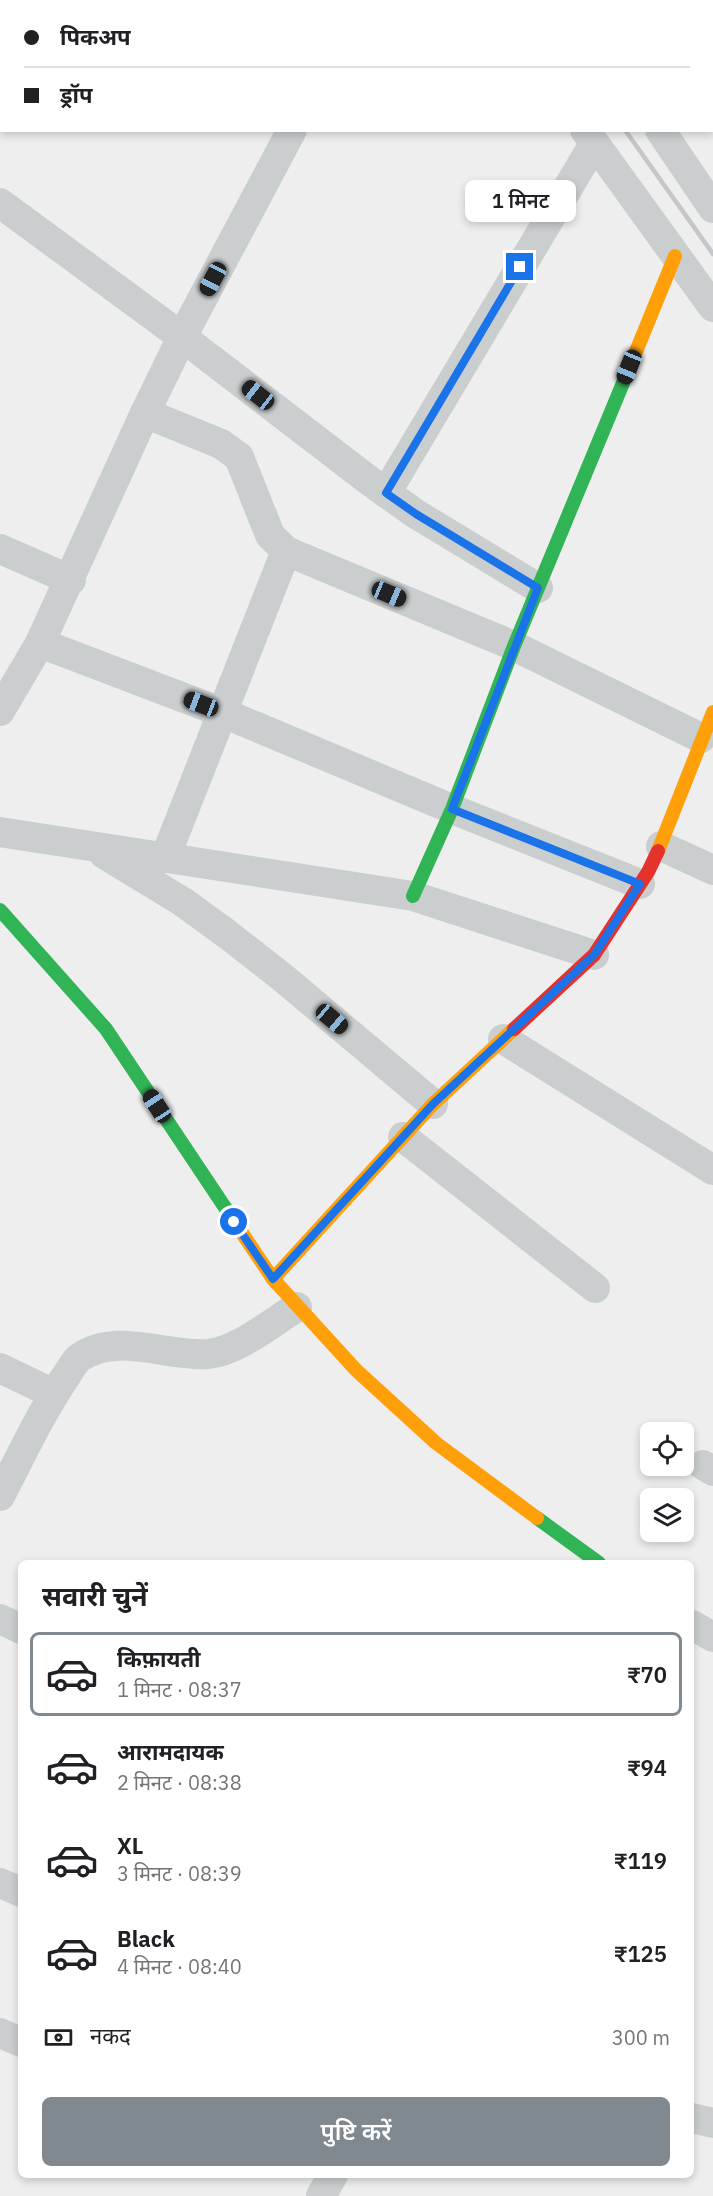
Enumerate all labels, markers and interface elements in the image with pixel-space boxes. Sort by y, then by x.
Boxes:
text: पिकअप [60,22,131,51]
text: ड्रॉप [60,80,93,109]
callout: 1 मिनट [464,180,576,222]
text: 1 मिनट [492,187,549,214]
route end [506,253,533,280]
car [197,259,229,299]
car [614,347,644,387]
car [238,377,278,413]
car [369,579,409,609]
car [181,689,221,719]
car [312,1001,352,1037]
car [140,1086,174,1126]
route start [220,1208,247,1235]
map controls [640,1422,694,1542]
button: locate [640,1422,694,1476]
button: layers [640,1488,694,1542]
text: सवारी चुनें [42,1578,148,1613]
text: किफ़ायती [117,1644,201,1673]
icon: car [45,1647,99,1701]
text: ₹70 [627,1660,667,1689]
text: 1 मिनट · 08:37 [117,1676,242,1703]
text: आरामदायक [117,1737,224,1766]
icon: car [45,1740,99,1794]
text: ₹94 [627,1753,667,1782]
text: 2 मिनट · 08:38 [117,1769,242,1796]
text: XL [117,1831,143,1860]
icon: car [45,1833,99,1887]
text: ₹119 [614,1846,667,1875]
text: 3 मिनट · 08:39 [117,1860,242,1887]
text: Black [117,1924,175,1953]
icon: car [45,1926,99,1980]
text: ₹125 [614,1939,667,1968]
text: 4 मिनट · 08:40 [117,1953,242,1980]
icon: cash [42,2021,75,2054]
text: नकद [90,2021,131,2050]
text: 300 m [612,2024,670,2051]
button: पुष्टि करें [42,2097,670,2166]

